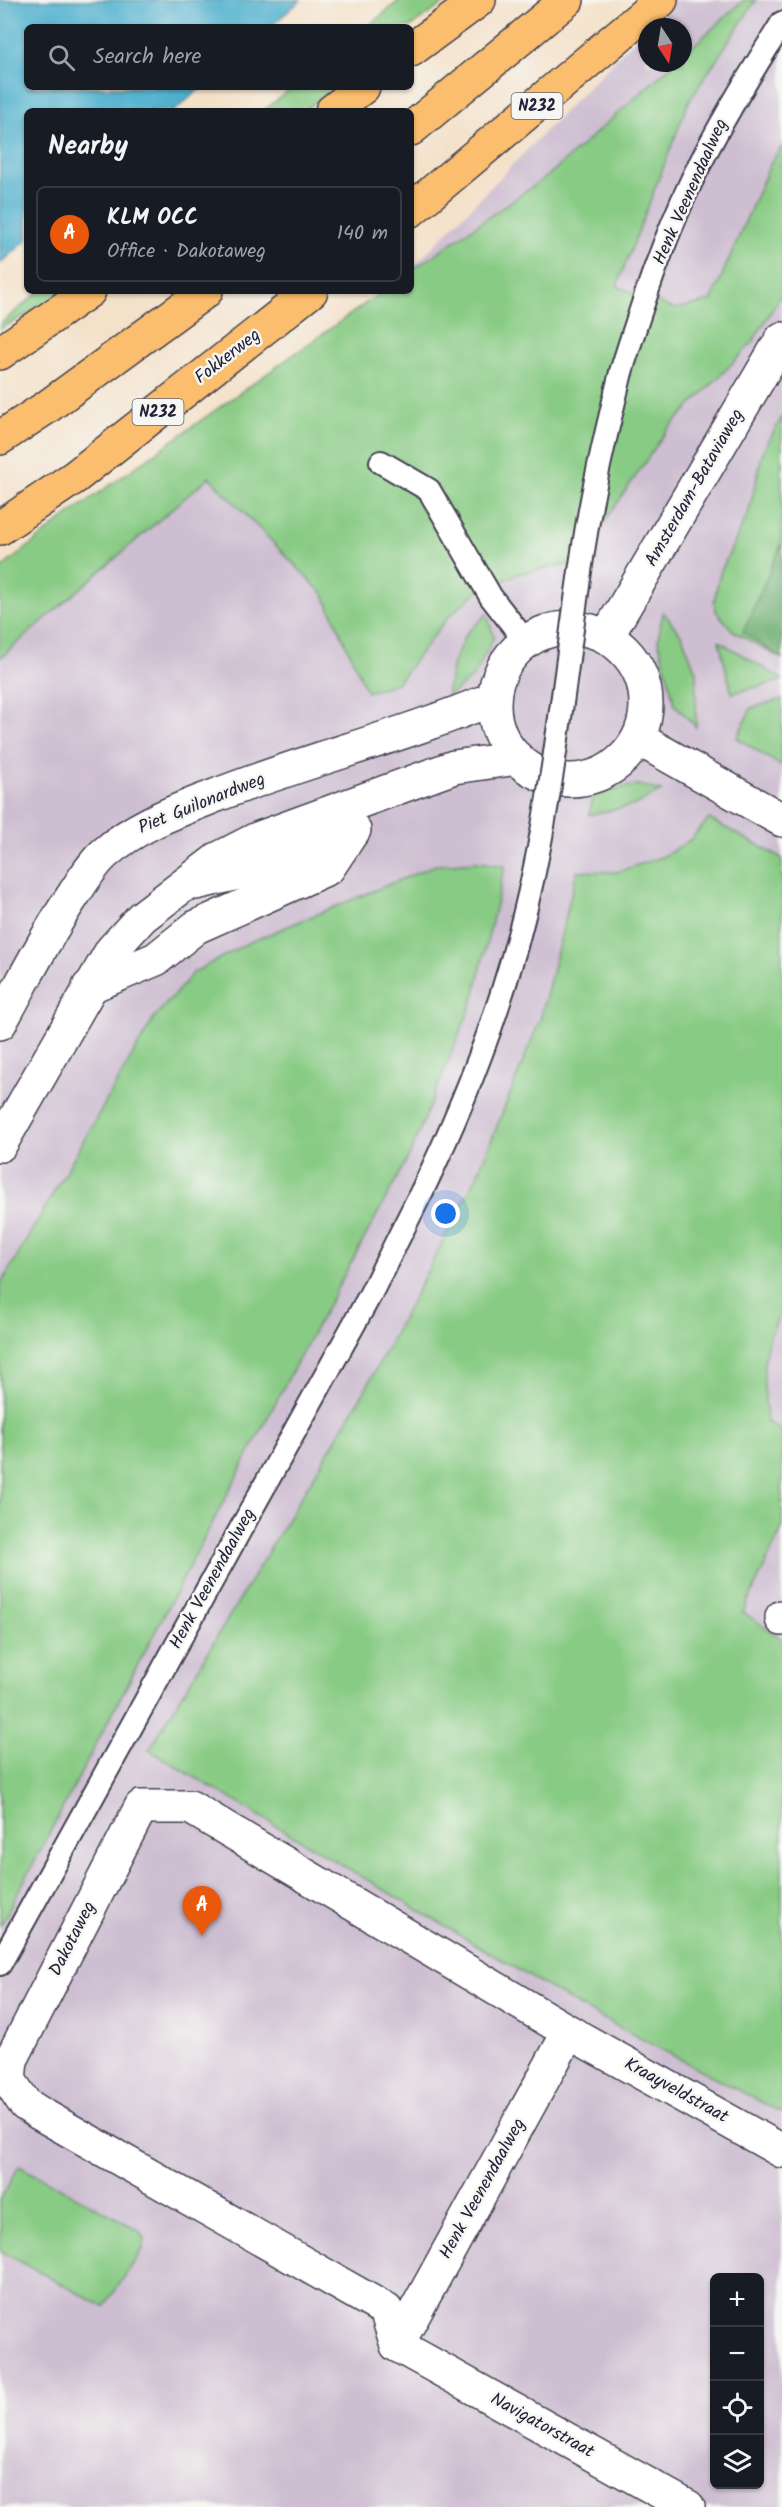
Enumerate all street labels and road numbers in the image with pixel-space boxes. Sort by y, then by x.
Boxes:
road number: N232 [512,93,562,119]
street label: Henk Veenendaalweg [646,114,736,270]
street label: Fokkerweg [189,322,267,392]
road number: N232 [132,399,184,425]
street label: Amsterdam-Bataviaweg [638,404,752,572]
street label: Piet Guilonardweg [134,765,270,843]
street label: Henk Veenendaalweg [162,1503,264,1655]
street label: Dakotaweg [42,1896,104,1982]
street label: Kraayveldstraat [618,2050,734,2132]
street label: Henk Veenendaalweg [432,2113,534,2265]
street label: Navigatorstraat [485,2385,600,2467]

